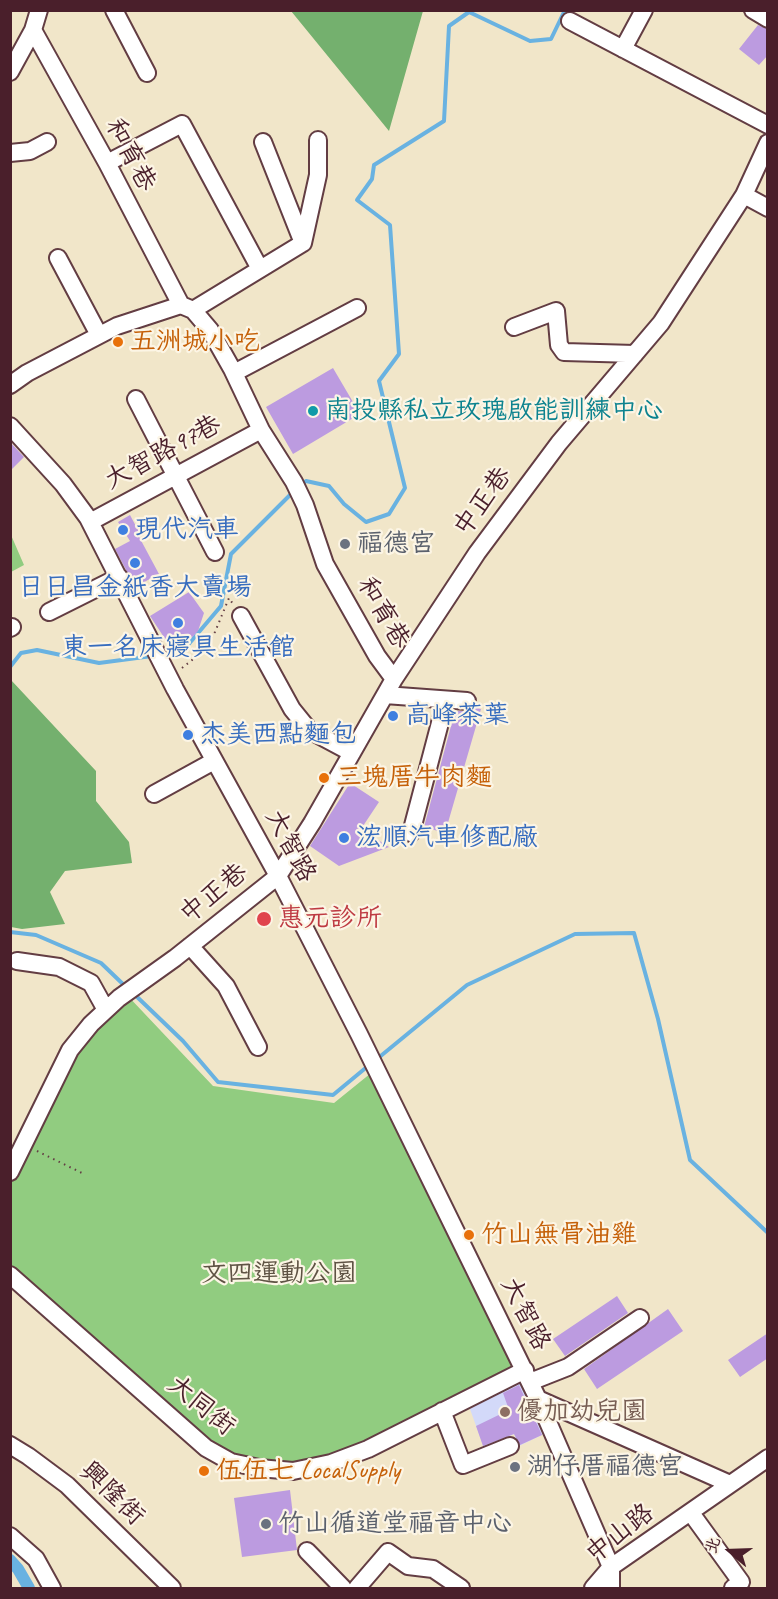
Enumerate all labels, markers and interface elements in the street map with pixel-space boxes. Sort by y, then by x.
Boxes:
street label: 和育巷 [98,113,162,197]
place label: 五洲城小吃 [130,326,260,358]
marker: 五洲城小吃 [111,335,125,349]
place label: 南投縣私立玫瑰啟能訓練中心 [325,395,663,427]
marker: 南投縣私立玫瑰啟能訓練中心 [306,404,320,418]
street label: 大智路97巷 [99,409,227,497]
street label: 中正巷 [447,461,519,543]
place label: 現代汽車 [135,514,239,546]
marker: 現代汽車 [116,523,130,537]
place label: 福德宮 [357,528,435,560]
marker: 福德宮 [338,537,352,551]
marker: 日日昌金紙香大賣場 [128,556,142,570]
street label: 和育巷 [350,571,416,655]
place label: 日日昌金紙香大賣場 [18,572,252,604]
marker: 東一名床寢具生活館 [171,616,185,630]
place label: 東一名床寢具生活館 [61,632,295,664]
place label: 高峰茶葉 [405,700,509,732]
marker: 高峰茶葉 [386,709,400,723]
place label: 杰美西點麵包 [200,719,356,751]
marker: 杰美西點麵包 [181,728,195,742]
place label: 三塊厝牛肉麵 [336,762,492,794]
marker: 三塊厝牛肉麵 [317,771,331,785]
street label: 大智路 [258,804,322,888]
place label: 浤順汽車修配廠 [356,822,538,854]
marker: 浤順汽車修配廠 [337,831,351,845]
street label: 中正巷 [174,857,254,931]
place label: 惠元診所 [278,903,382,935]
marker: 惠元診所 [255,910,273,928]
place label: 竹山無骨油雞 [481,1219,637,1251]
marker: 竹山無骨油雞 [462,1228,476,1242]
park label: 文四運動公園 [201,1258,357,1290]
street label: 大智路 [493,1272,557,1356]
street label: 大同街 [161,1369,241,1443]
place label: 優加幼兒園 [517,1396,647,1428]
marker: 優加幼兒園 [498,1405,512,1419]
place label: 湖仔厝福德宮 [527,1451,683,1483]
place label: 伍伍七 LocalSupply [216,1455,400,1487]
street label: 興隆街 [73,1456,151,1532]
marker: 湖仔厝福德宮 [508,1460,522,1474]
marker: 伍伍七 LocalSupply [197,1464,211,1478]
street label: 中山路 [580,1498,660,1570]
place label: 竹山循道堂福音中心 [278,1508,512,1540]
marker: 竹山循道堂福音中心 [259,1517,273,1531]
north arrow [700,1521,760,1581]
text: 北 [701,1534,725,1556]

